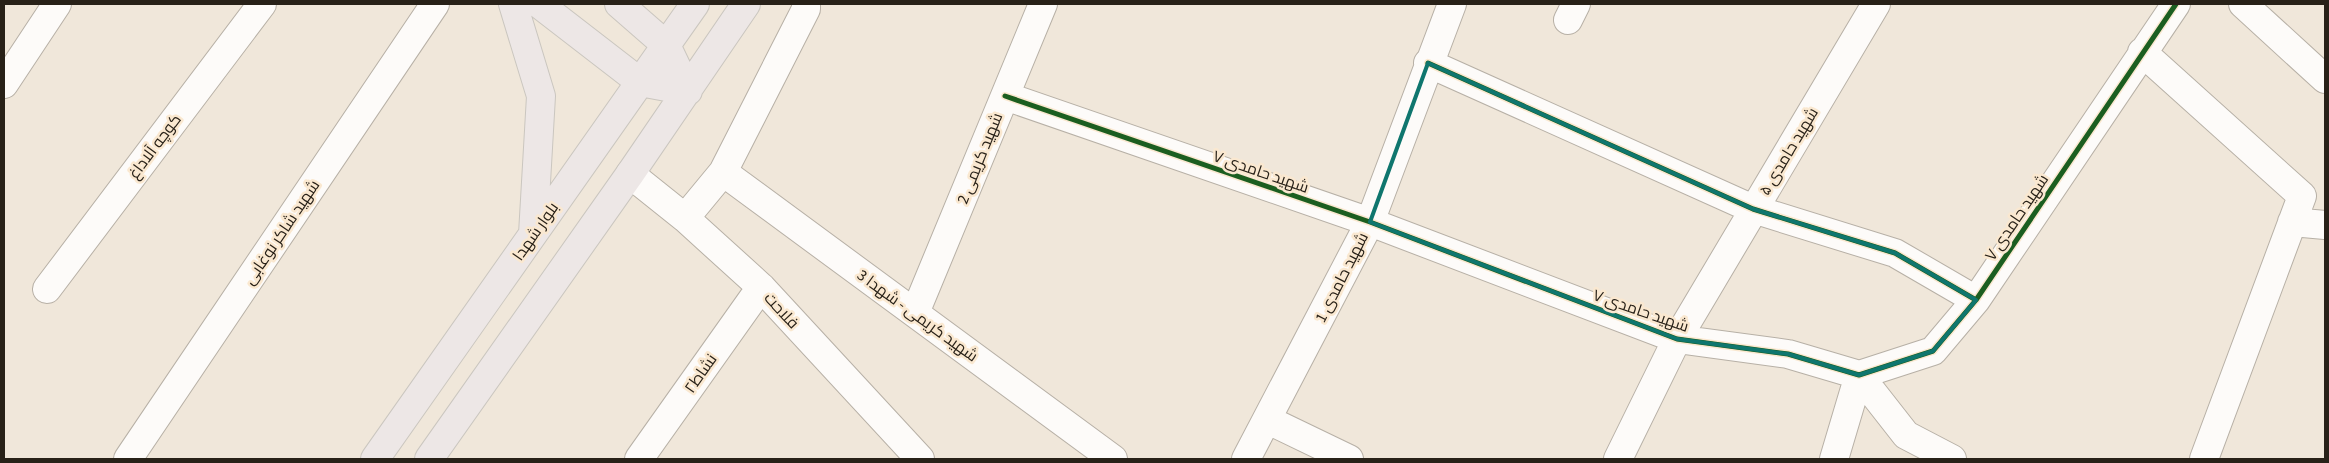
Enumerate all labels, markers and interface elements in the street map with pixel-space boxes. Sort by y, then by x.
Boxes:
street label: شهید حامدی ۵ [1754,103,1824,200]
street label: شهيد کريمی 2 [952,109,1008,207]
street label: کوچه آلاداغ [123,110,186,184]
street label: شهید حامدی ۷ [1210,145,1312,199]
street label: شهید حامدی ۷ [1980,170,2054,265]
street label: شهید شاکر نوغابی [239,176,325,289]
street label: بلوار شهدا [508,198,564,265]
street label: شهيد حامدی 1 [1310,229,1374,326]
street label: شهيد کريمی - شهدا 3 [852,264,982,367]
street label: شهید حامدی ۷ [1590,284,1692,338]
street label: فلاحت [759,288,804,334]
street label: نشاط۲ [679,349,722,398]

